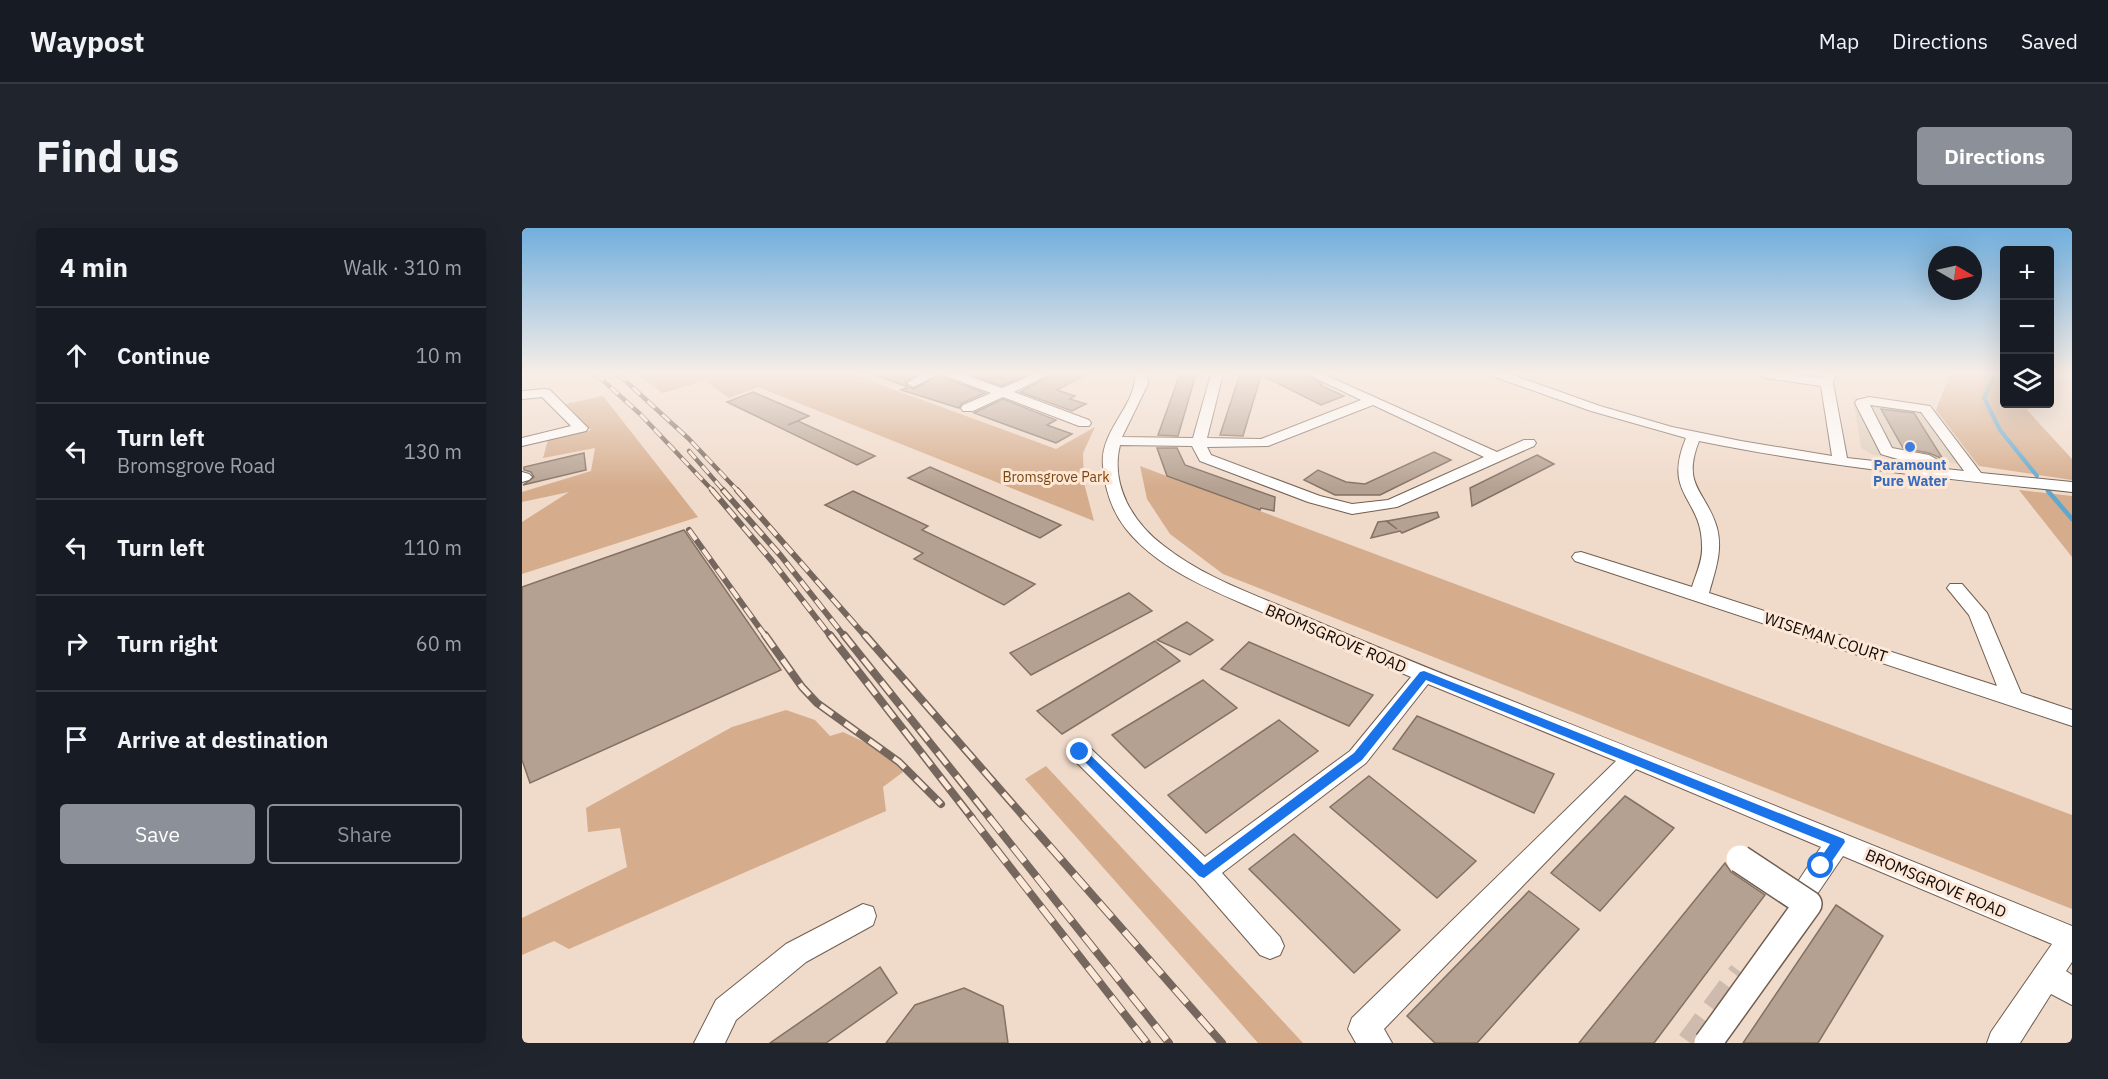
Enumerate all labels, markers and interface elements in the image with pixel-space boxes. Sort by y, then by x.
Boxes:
text: Waypost [30,23,144,60]
text: Map [1819,27,1859,55]
text: Directions [1892,27,1988,55]
text: Saved [2021,27,2078,55]
button: Directions [1917,127,2072,185]
text: Find us [36,129,179,184]
north arrow [1928,246,1982,300]
map controls [2000,246,2054,408]
button: + [2000,246,2054,300]
text: 4 min [60,250,128,284]
text: Walk · 310 m [344,254,462,281]
button: − [2000,300,2054,354]
icon: ahead [60,339,93,372]
text: Continue [117,341,210,370]
text: 10 m [416,342,462,369]
button: layers [2000,354,2054,408]
text: Turn left [117,423,205,452]
icon: left [60,435,93,468]
text: 130 m [404,438,462,465]
marker: Paramount Pure Water [1903,440,1917,454]
text: Bromsgrove Road [117,452,276,479]
place label: Paramount Pure Water [1873,456,1947,490]
park label: Bromsgrove Park [1002,468,1110,486]
icon: left [60,531,93,564]
text: Turn left [117,533,205,562]
text: 110 m [404,534,462,561]
street label: BROMSGROVE ROAD [1262,599,1410,677]
street label: WISEMAN COURT [1762,608,1890,666]
icon: right [60,627,93,660]
text: Turn right [117,629,218,658]
text: 60 m [416,630,462,657]
icon: arrive [60,723,93,756]
text: Arrive at destination [117,725,328,754]
route end [1066,738,1092,764]
button: Save [60,804,255,864]
button: Share [267,804,462,864]
street label: BROMSGROVE ROAD [1862,844,2010,922]
route start [1807,852,1833,878]

